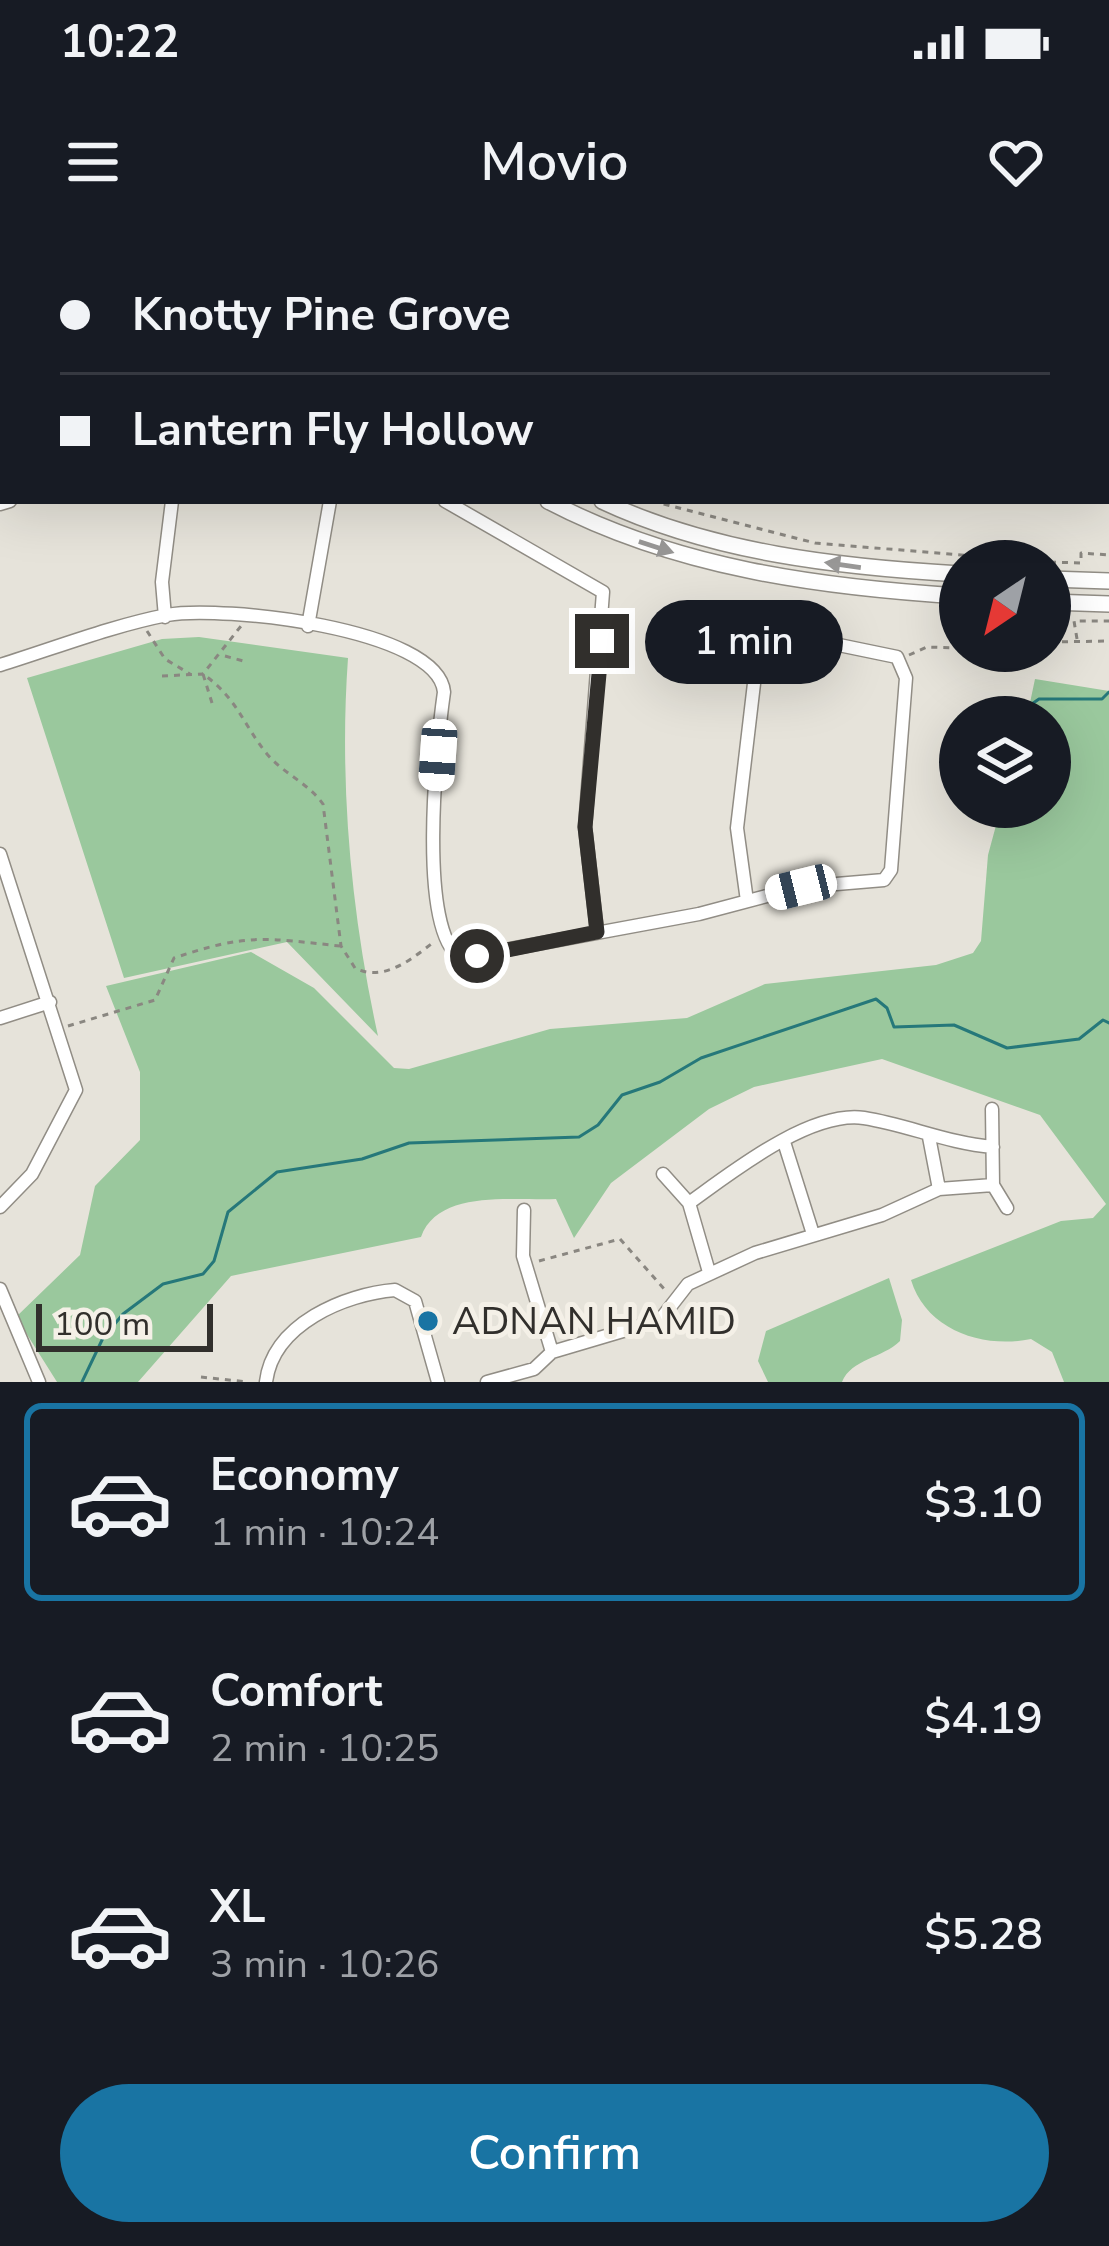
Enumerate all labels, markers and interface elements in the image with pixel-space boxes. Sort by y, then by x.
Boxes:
text: 10:22 [60,12,179,73]
text: Movio [480,125,629,199]
icon: menu [60,129,126,195]
icon: heart [983,129,1049,195]
text: Knotty Pine Grove [132,285,511,346]
text: Lantern Fly Hollow [132,400,534,461]
one-way arrow [638,538,675,557]
north arrow [939,540,1071,672]
map controls [939,540,1071,828]
one-way arrow [824,555,862,574]
callout: 1 min [644,599,842,683]
route end [575,614,629,668]
text: 1 min [694,615,794,668]
button: layers [939,696,1071,828]
car [418,718,458,792]
car [762,861,840,913]
route start [450,929,504,983]
place label: ADNAN HAMID [452,1295,736,1348]
scale bar [36,1298,213,1351]
text: 100 m [54,1302,150,1347]
marker: ADNAN HAMID [415,1308,441,1334]
text: Economy [210,1445,399,1506]
icon: car [66,1448,174,1556]
text: $3.10 [924,1472,1043,1533]
text: 1 min · 10:24 [210,1506,439,1559]
text: Comfort [210,1661,382,1722]
icon: car [66,1664,174,1772]
text: $4.19 [924,1688,1043,1749]
text: 2 min · 10:25 [210,1722,439,1775]
text: XL [210,1877,266,1938]
icon: car [66,1880,174,1988]
text: $5.28 [924,1904,1043,1965]
text: 3 min · 10:26 [210,1938,439,1991]
button: Confirm [60,2084,1049,2222]

